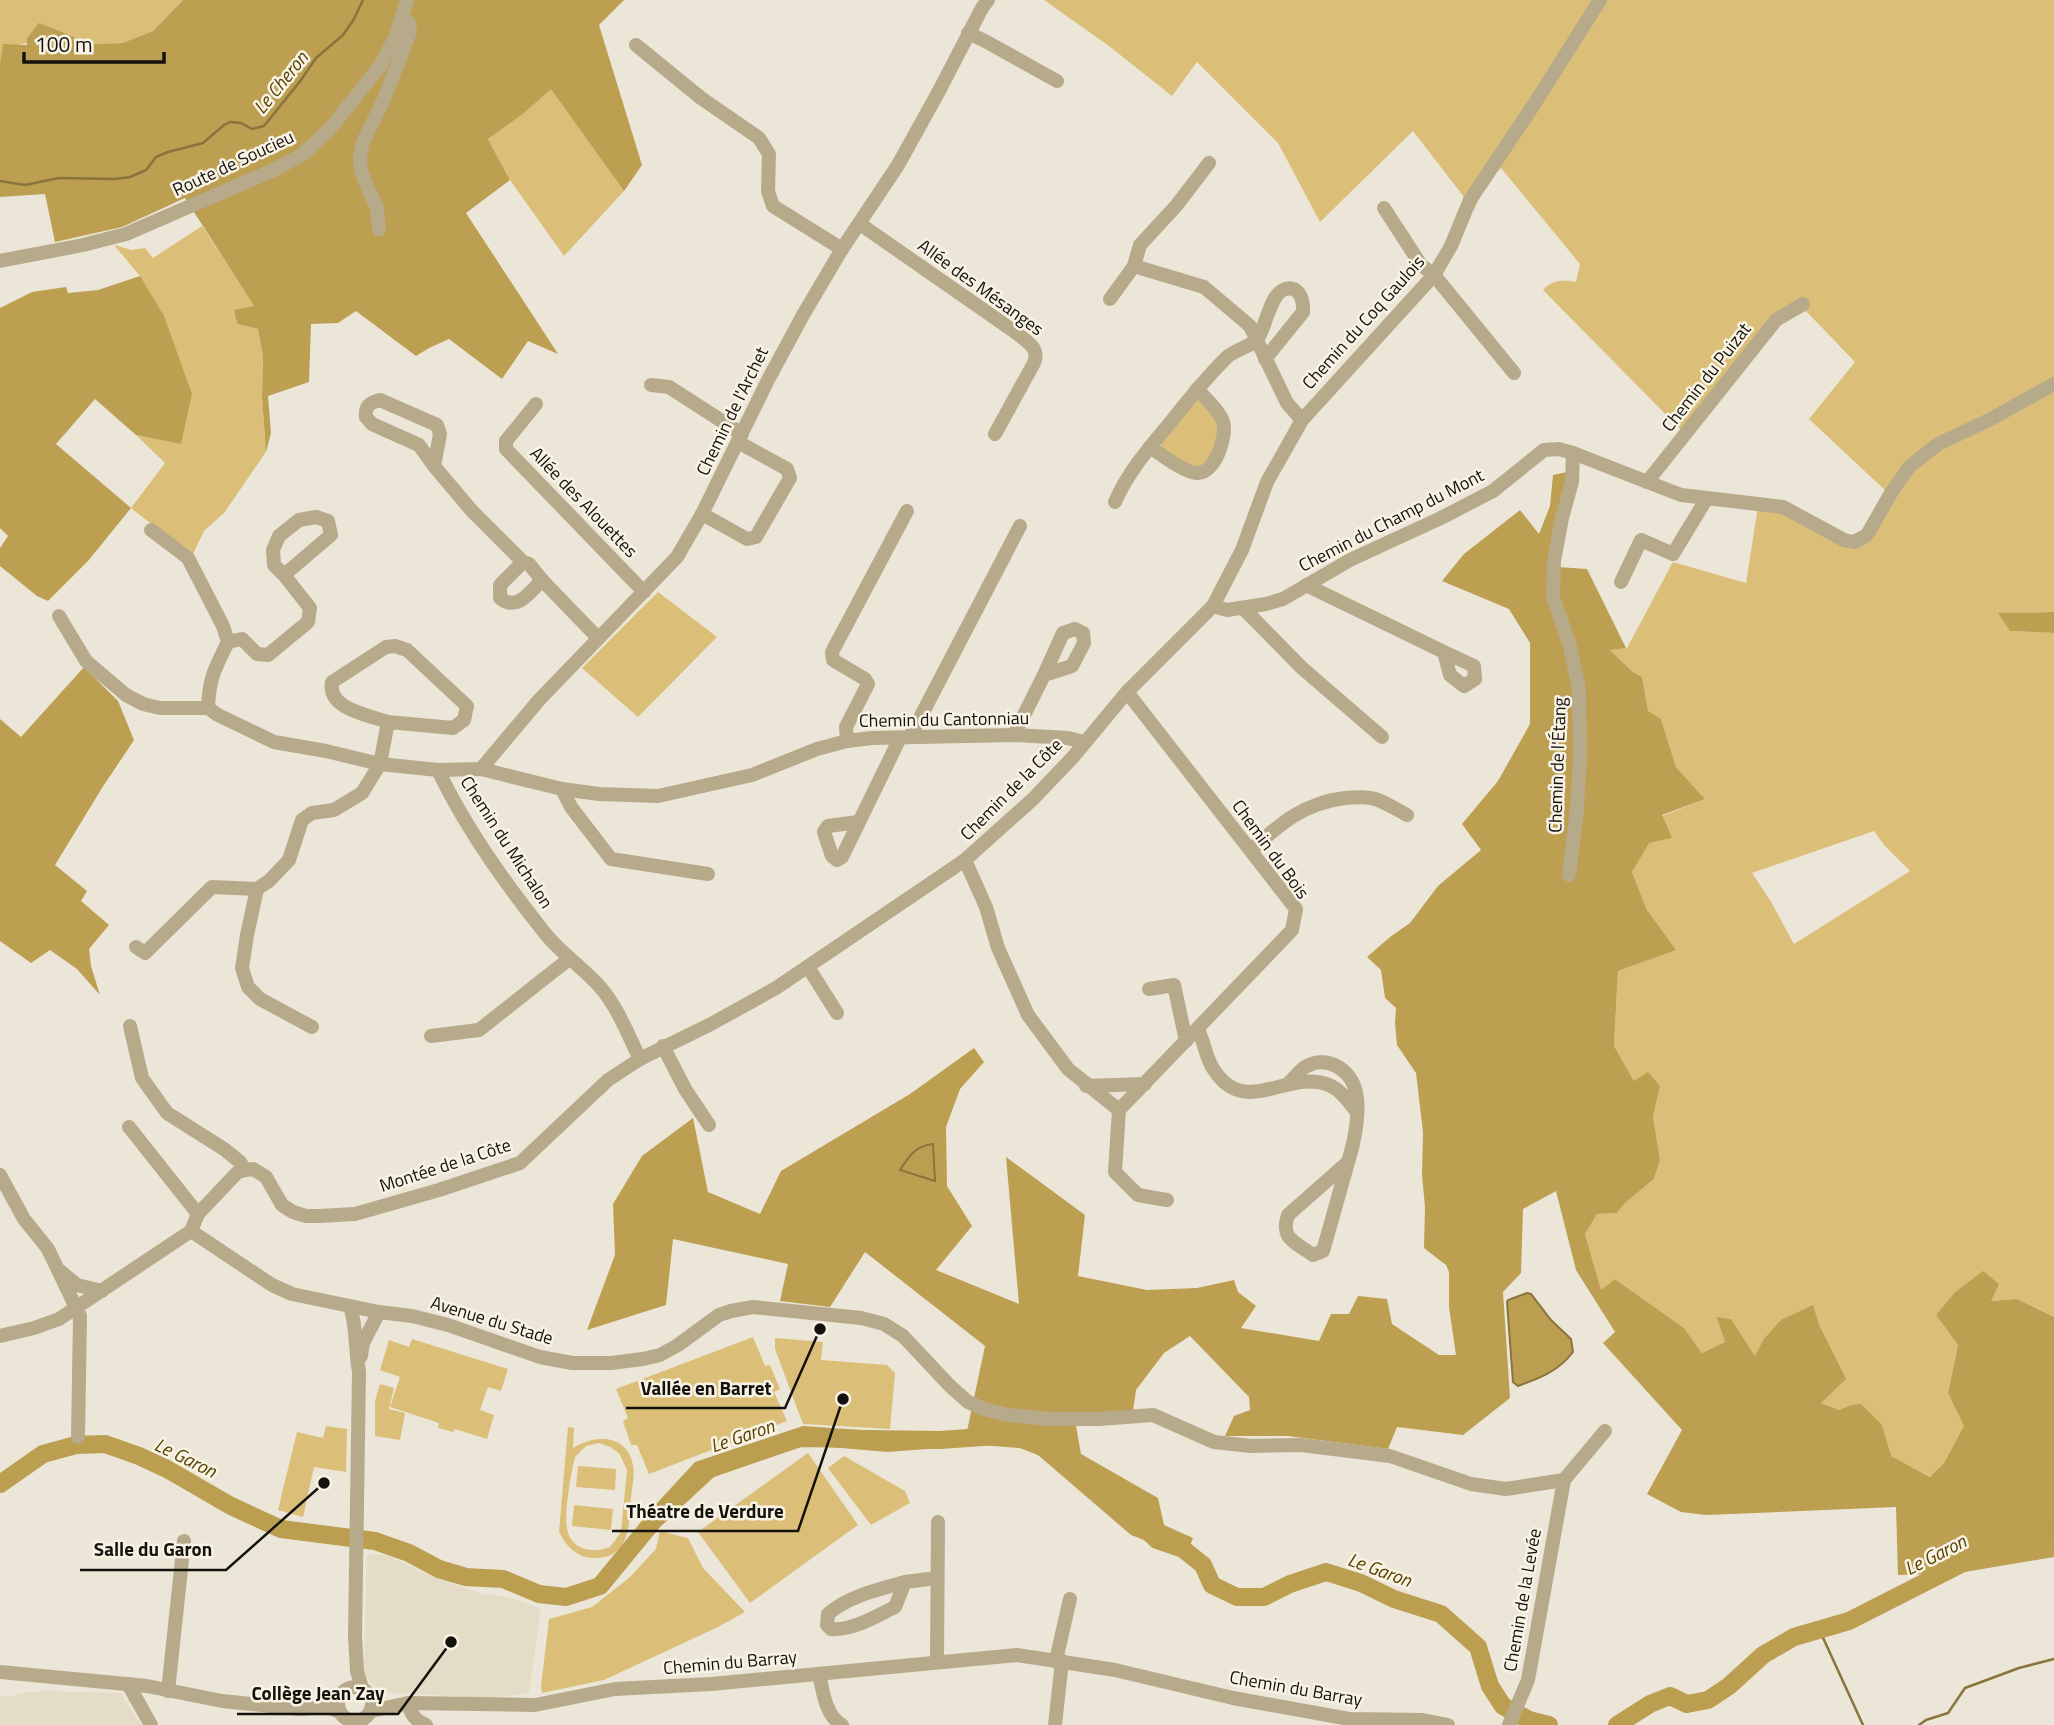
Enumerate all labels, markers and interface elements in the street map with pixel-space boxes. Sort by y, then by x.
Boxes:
scale bar [24,21,164,65]
text: 100 m [35,28,92,60]
water label: Le Cheron [246,44,315,120]
street label: Route de Soucieu [168,123,298,203]
street label: Allée des Mésanges [912,232,1050,342]
street label: Chemin du Coq Gaulois [1295,249,1431,395]
street label: Chemin du Puizat [1655,316,1758,437]
street label: Chemin de l'Archet [689,341,775,480]
street label: Allée des Alouettes [524,440,644,564]
street label: Chemin du Champ du Mont [1294,461,1489,578]
street label: Chemin de l'Étang [1541,697,1573,833]
street label: Chemin du Cantonniau [859,704,1029,734]
street label: Chemin de la Côte [954,732,1068,846]
street label: Chemin du Michalon [454,770,560,914]
street label: Chemin du Bois [1226,794,1316,904]
street label: Montée de la Côte [376,1131,514,1199]
street label: Avenue du Stade [427,1289,557,1351]
callout: Vallée en Barret [626,1368,785,1408]
text: Vallée en Barret [641,1373,772,1402]
water label: Le Garon [706,1410,778,1459]
water label: Le Garon [150,1430,222,1485]
callout: Théatre de Verdure [612,1491,798,1531]
text: Théatre de Verdure [626,1496,784,1525]
street label: Chemin de la Levée [1496,1526,1548,1674]
water label: Le Garon [1899,1526,1971,1582]
callout: Salle du Garon [80,1530,226,1570]
text: Salle du Garon [94,1534,212,1563]
water label: Le Garon [1344,1544,1416,1594]
street label: Chemin du Barray [662,1643,798,1681]
street label: Chemin du Barray [1227,1663,1365,1713]
callout: Collège Jean Zay [237,1674,398,1714]
text: Collège Jean Zay [251,1678,385,1707]

